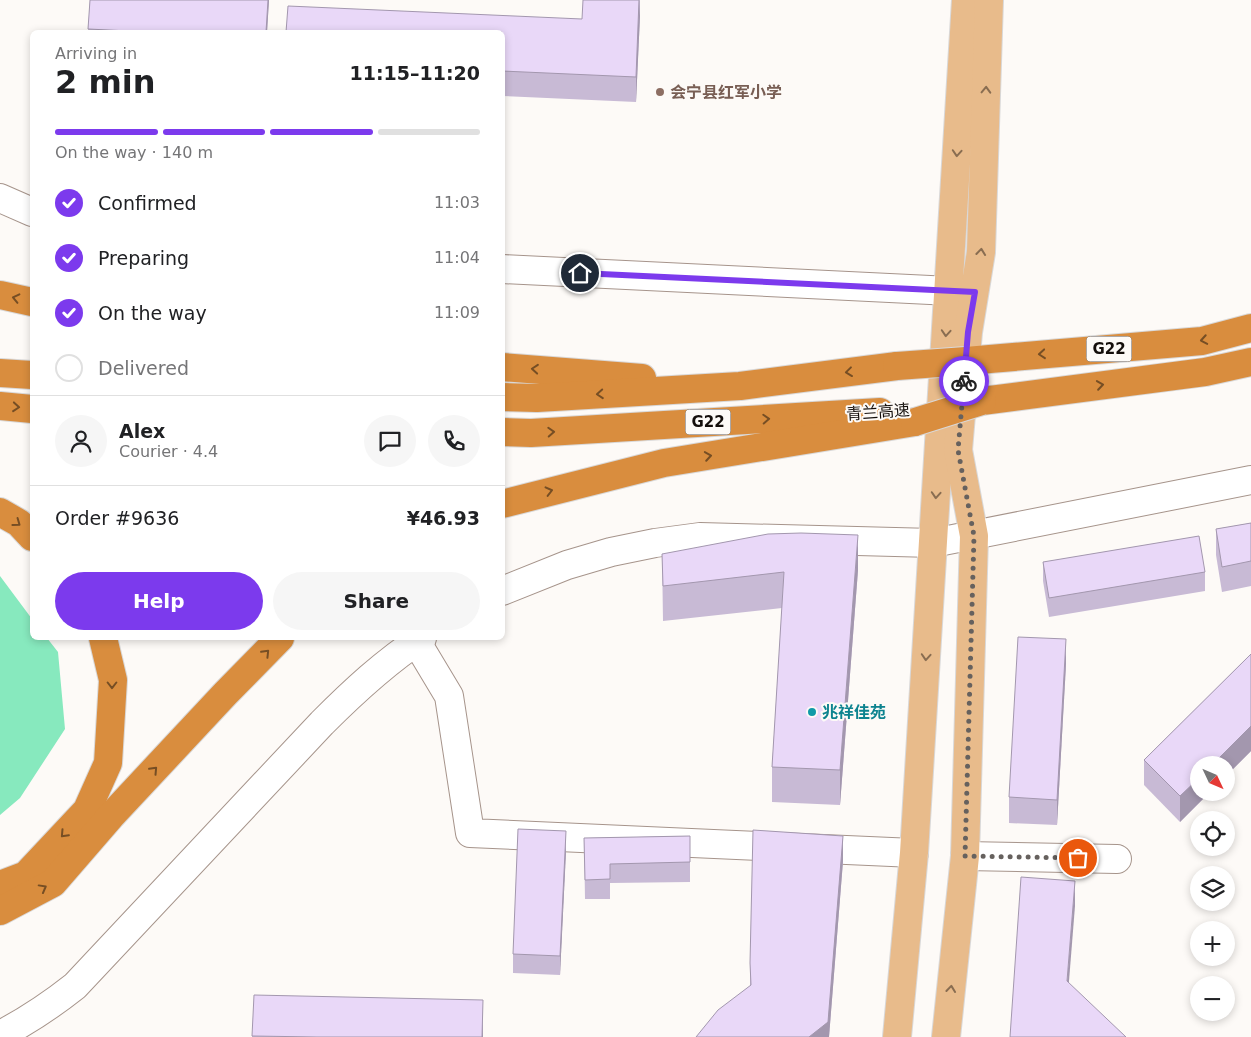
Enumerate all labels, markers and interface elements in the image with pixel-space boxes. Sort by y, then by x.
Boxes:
text: Arriving in [55,44,137,63]
text: 11:15–11:20 [350,62,480,84]
text: 2 min [55,63,156,101]
place label: 会宁县红军小学 [670,83,782,102]
marker: 会宁县红军小学 [654,86,666,98]
one-way arrow [981,86,991,94]
text: On the way · 140 m [55,143,213,162]
one-way arrow [951,150,962,158]
icon: check [55,189,83,217]
text: Confirmed [98,192,197,214]
text: 11:03 [434,193,480,212]
icon: check [55,244,83,272]
text: Preparing [98,247,189,269]
text: 11:04 [434,248,480,267]
one-way arrow [975,248,986,256]
pin [559,252,601,294]
icon: home [566,259,594,287]
one-way arrow [12,294,21,304]
icon: check [55,299,83,327]
text: On the way [98,302,207,324]
text: 11:09 [434,303,480,322]
one-way arrow [940,329,951,337]
one-way arrow [1199,334,1208,344]
road number: G22 [1086,336,1132,362]
one-way arrow [1038,349,1046,360]
courier [939,356,989,406]
text: Delivered [98,357,189,379]
one-way arrow [530,364,538,375]
one-way arrow [844,366,852,377]
icon: bike [950,367,978,395]
one-way arrow [1096,381,1105,391]
one-way arrow [596,389,604,400]
street label: 青兰高速 [845,400,911,424]
one-way arrow [13,402,21,413]
road number: G22 [686,410,730,434]
one-way arrow [762,413,770,424]
button: person [55,415,107,467]
button: chat [364,415,416,467]
button: phone [428,415,480,467]
text: Alex [119,420,165,442]
one-way arrow [547,426,555,437]
text: Courier · 4.4 [119,442,218,461]
one-way arrow [704,451,712,461]
one-way arrow [545,486,554,497]
one-way arrow [930,492,941,500]
text: Order #9636 [55,507,179,529]
text: ¥46.93 [407,507,480,529]
one-way arrow [11,517,21,526]
button: Help [55,572,263,630]
button: Share [273,572,480,630]
one-way arrow [260,649,269,658]
one-way arrow [920,654,931,662]
one-way arrow [107,682,117,689]
place label: 兆祥佳苑 [822,703,886,722]
marker: 兆祥佳苑 [806,706,818,718]
north arrow [1190,756,1235,801]
map controls [1190,756,1235,1021]
one-way arrow [148,767,157,776]
button: locate [1190,811,1235,856]
one-way arrow [61,828,70,837]
pin [1057,837,1099,879]
icon: bag [1064,844,1092,872]
button: layers [1190,866,1235,911]
one-way arrow [38,885,47,895]
button: + [1190,921,1235,966]
button: − [1190,976,1235,1021]
one-way arrow [945,984,956,992]

